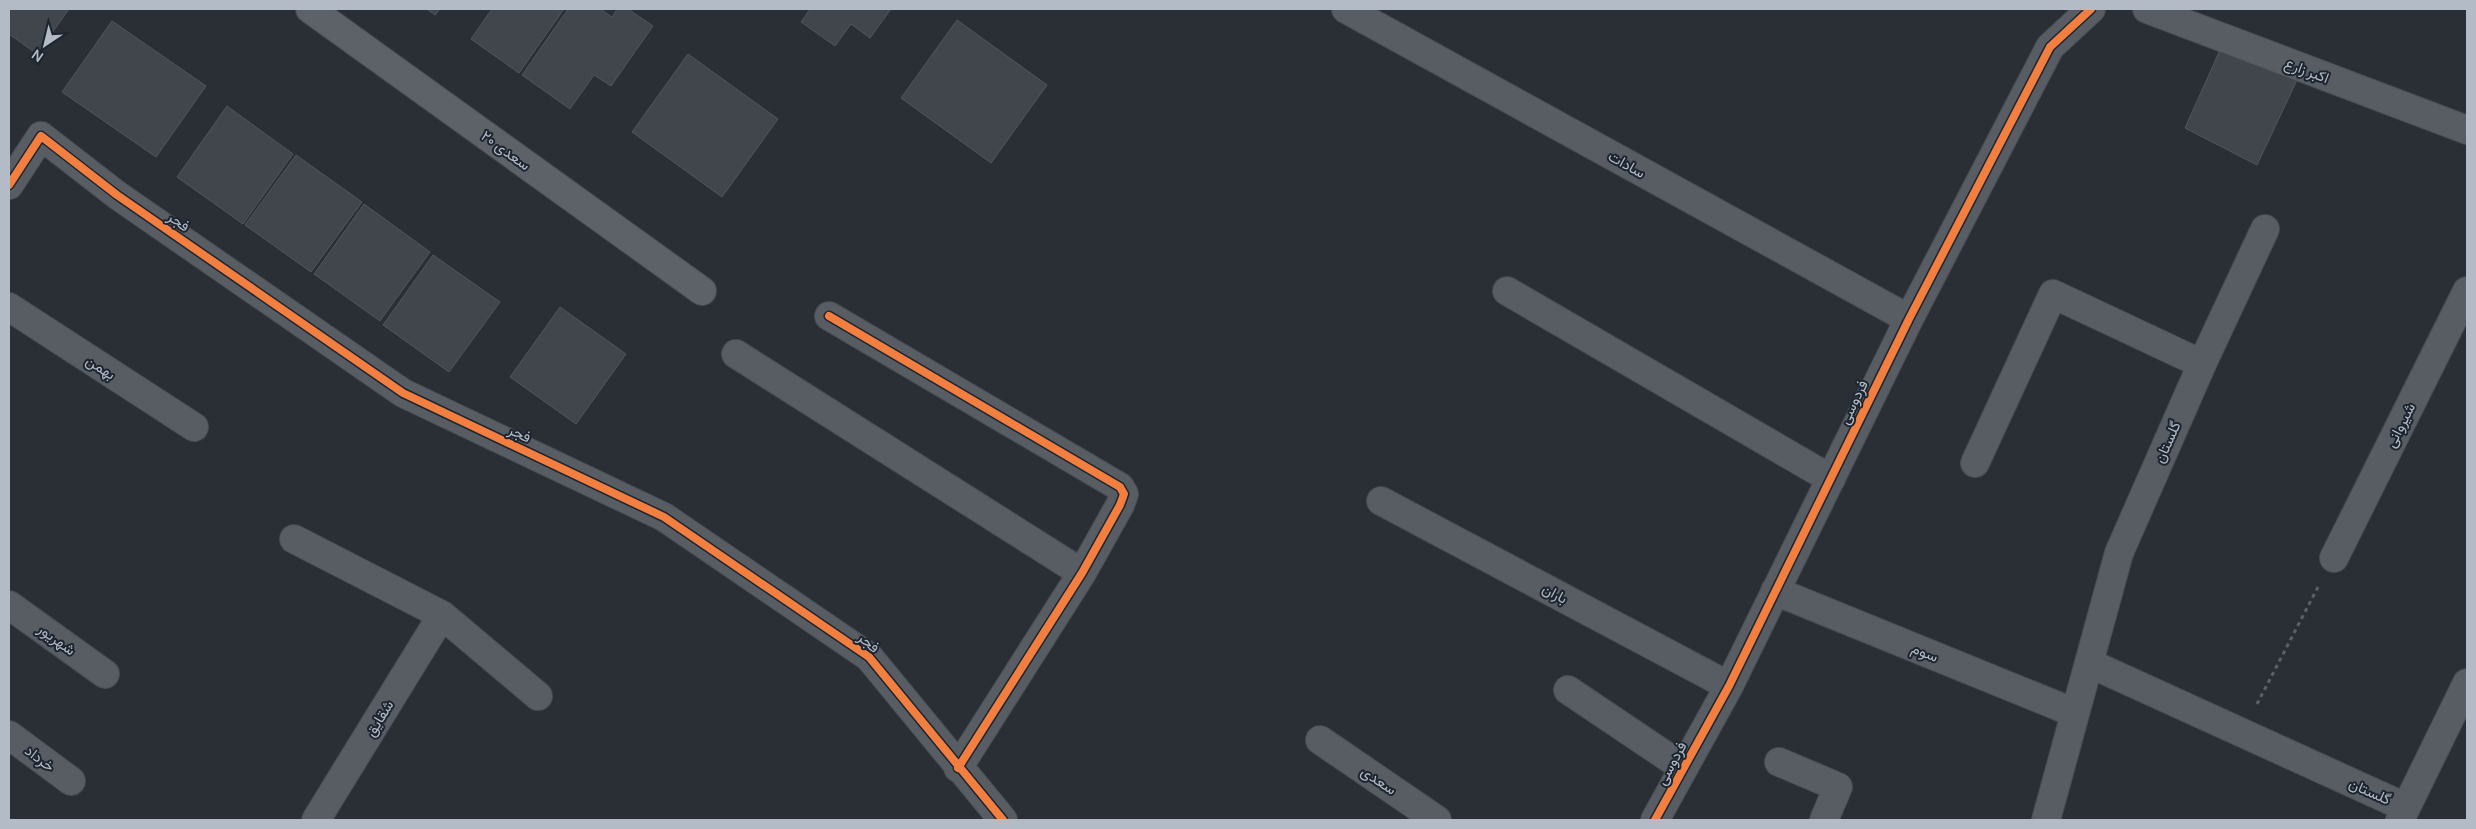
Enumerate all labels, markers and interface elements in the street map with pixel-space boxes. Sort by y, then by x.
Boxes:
north arrow [20,20,70,70]
text: N [28,45,47,67]
street label: اکبر زارع [2281,52,2332,89]
street label: سعدی ۲۰ [477,125,535,175]
street label: سادات [1605,145,1650,183]
street label: فجر [163,205,195,236]
street label: بهمن [82,350,120,384]
street label: فردوسی [1833,376,1873,428]
street label: شیروانی [2380,399,2420,451]
street label: گلستان [2148,417,2186,466]
street label: فجر [504,418,535,447]
street label: باران [1539,578,1571,608]
street label: شهریور [33,617,80,660]
street label: فجر [853,626,885,657]
street label: سوم [1908,637,1942,667]
street label: شقایق [360,696,398,740]
street label: فردوسی [1650,737,1692,789]
street label: خرداد [21,740,59,776]
street label: سعدی [1357,760,1401,800]
street label: گلستان [2346,772,2395,810]

